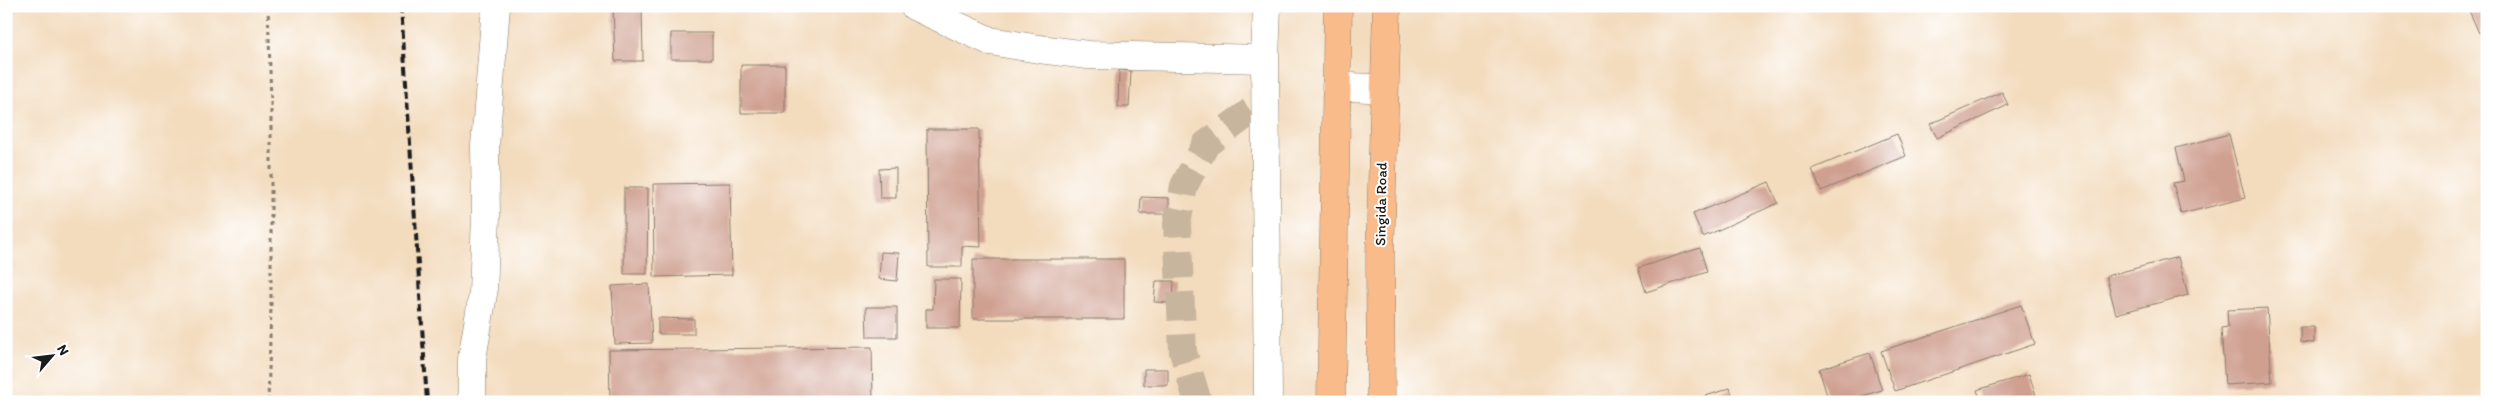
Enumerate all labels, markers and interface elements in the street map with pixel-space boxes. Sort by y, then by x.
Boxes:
street label: Singida Road [1371,161,1391,246]
north arrow [28,330,78,380]
text: N [53,342,73,358]

